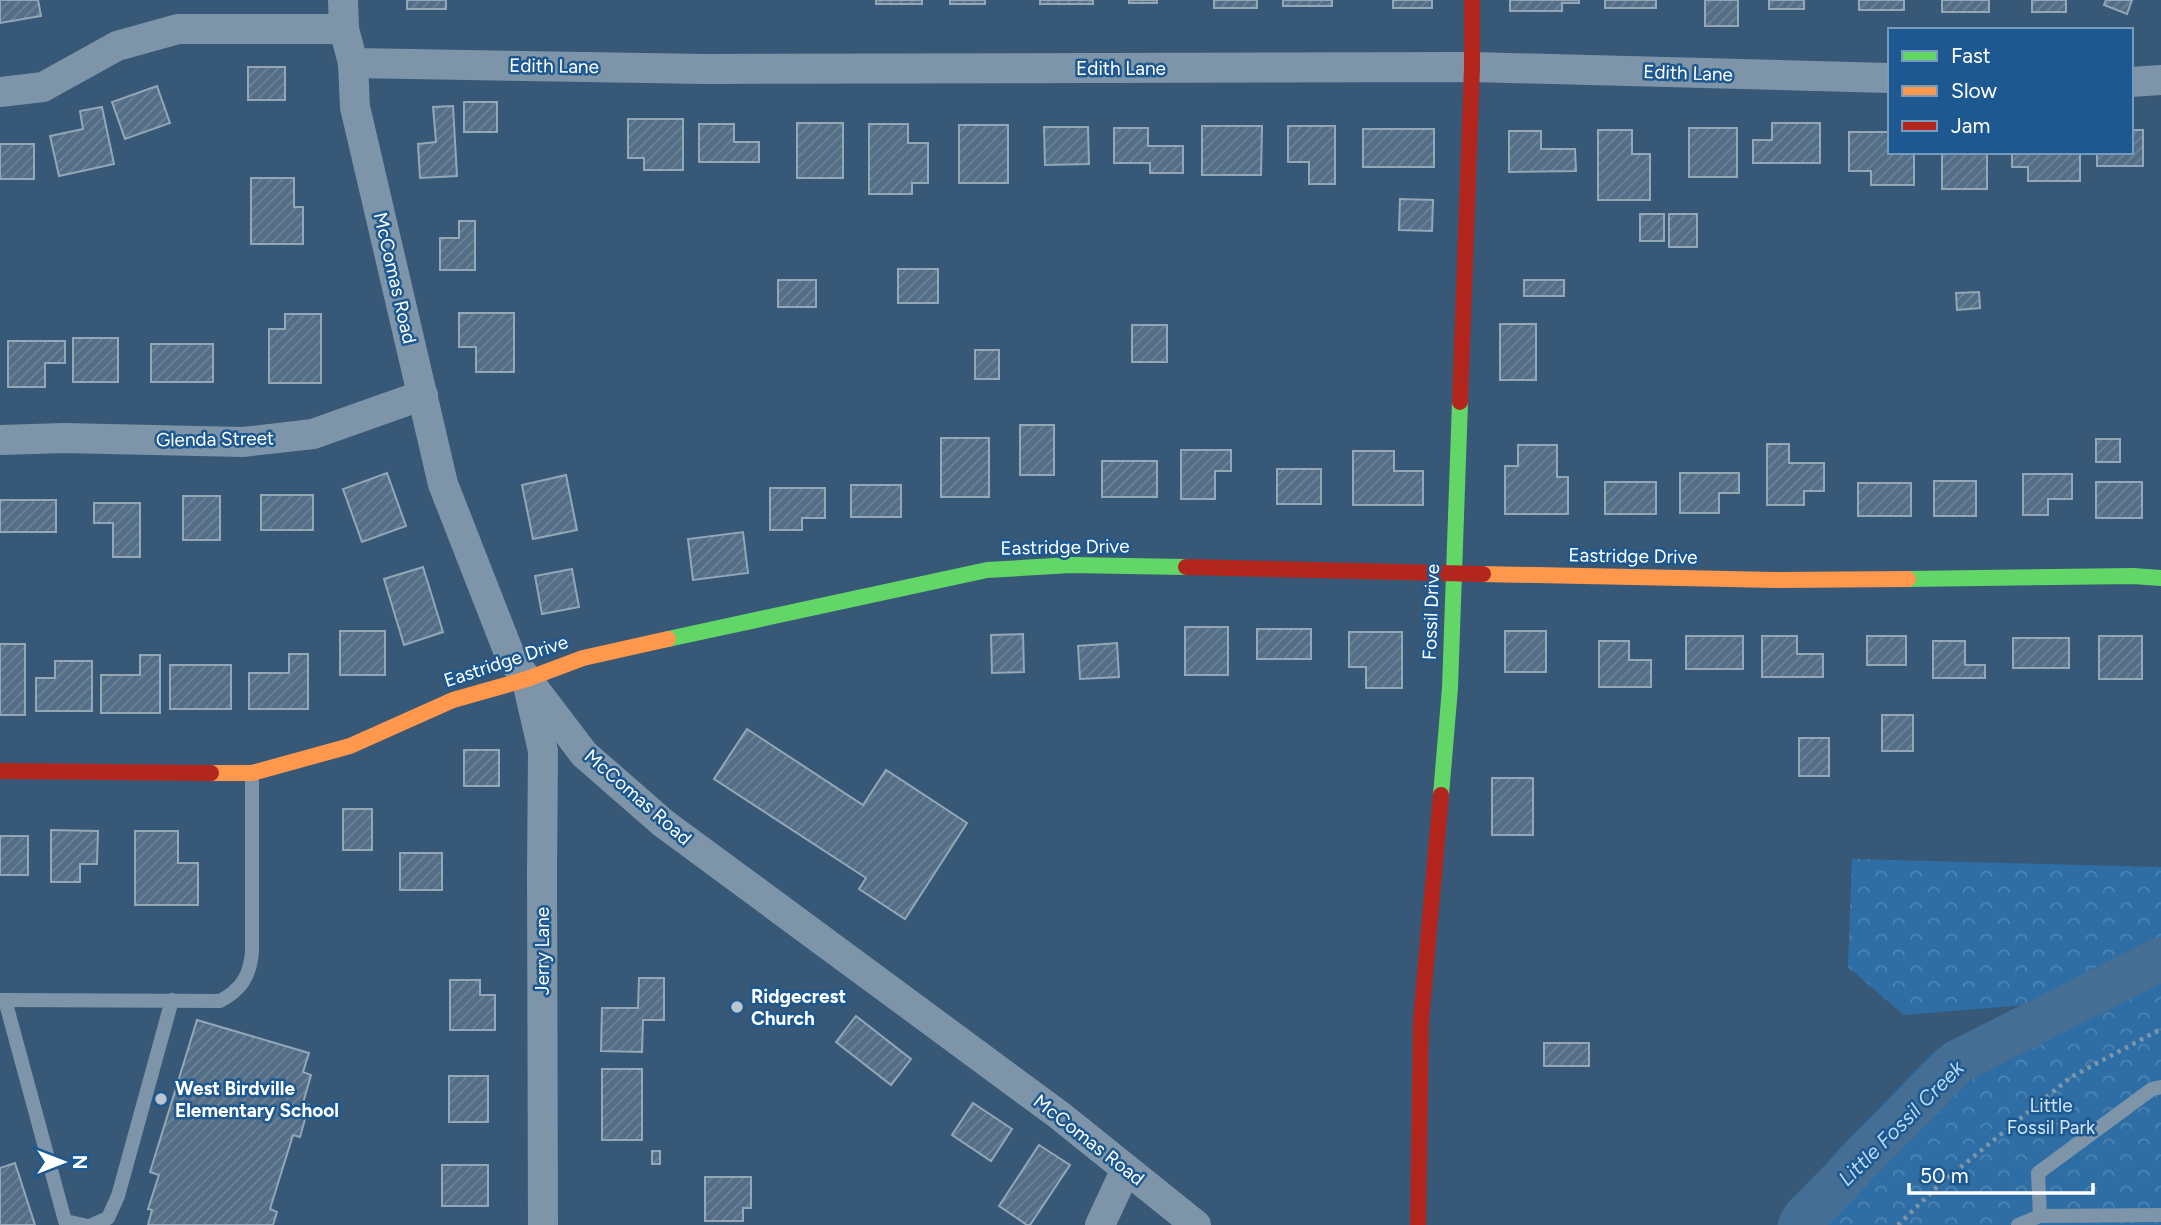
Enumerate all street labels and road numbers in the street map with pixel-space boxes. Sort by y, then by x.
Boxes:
street label: Edith Lane [509,54,599,78]
street label: Edith Lane [1076,57,1166,80]
street label: Edith Lane [1643,60,1733,86]
street label: McComas Road [369,210,421,346]
street label: Glenda Street [156,426,274,452]
street label: Eastridge Drive [1000,534,1130,560]
street label: Eastridge Drive [1568,543,1698,569]
street label: Fossil Drive [1418,564,1444,660]
street label: Eastridge Drive [441,630,571,692]
street label: McComas Road [580,744,696,850]
street label: Jerry Lane [531,907,554,995]
street label: McComas Road [1029,1090,1149,1190]

